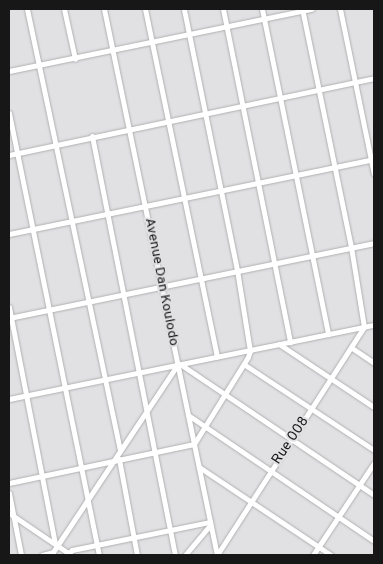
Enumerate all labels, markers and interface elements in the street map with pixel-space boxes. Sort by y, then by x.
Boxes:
street label: Avenue Dan Koulodo [140,217,182,347]
street label: Rue 008 [269,414,313,468]

